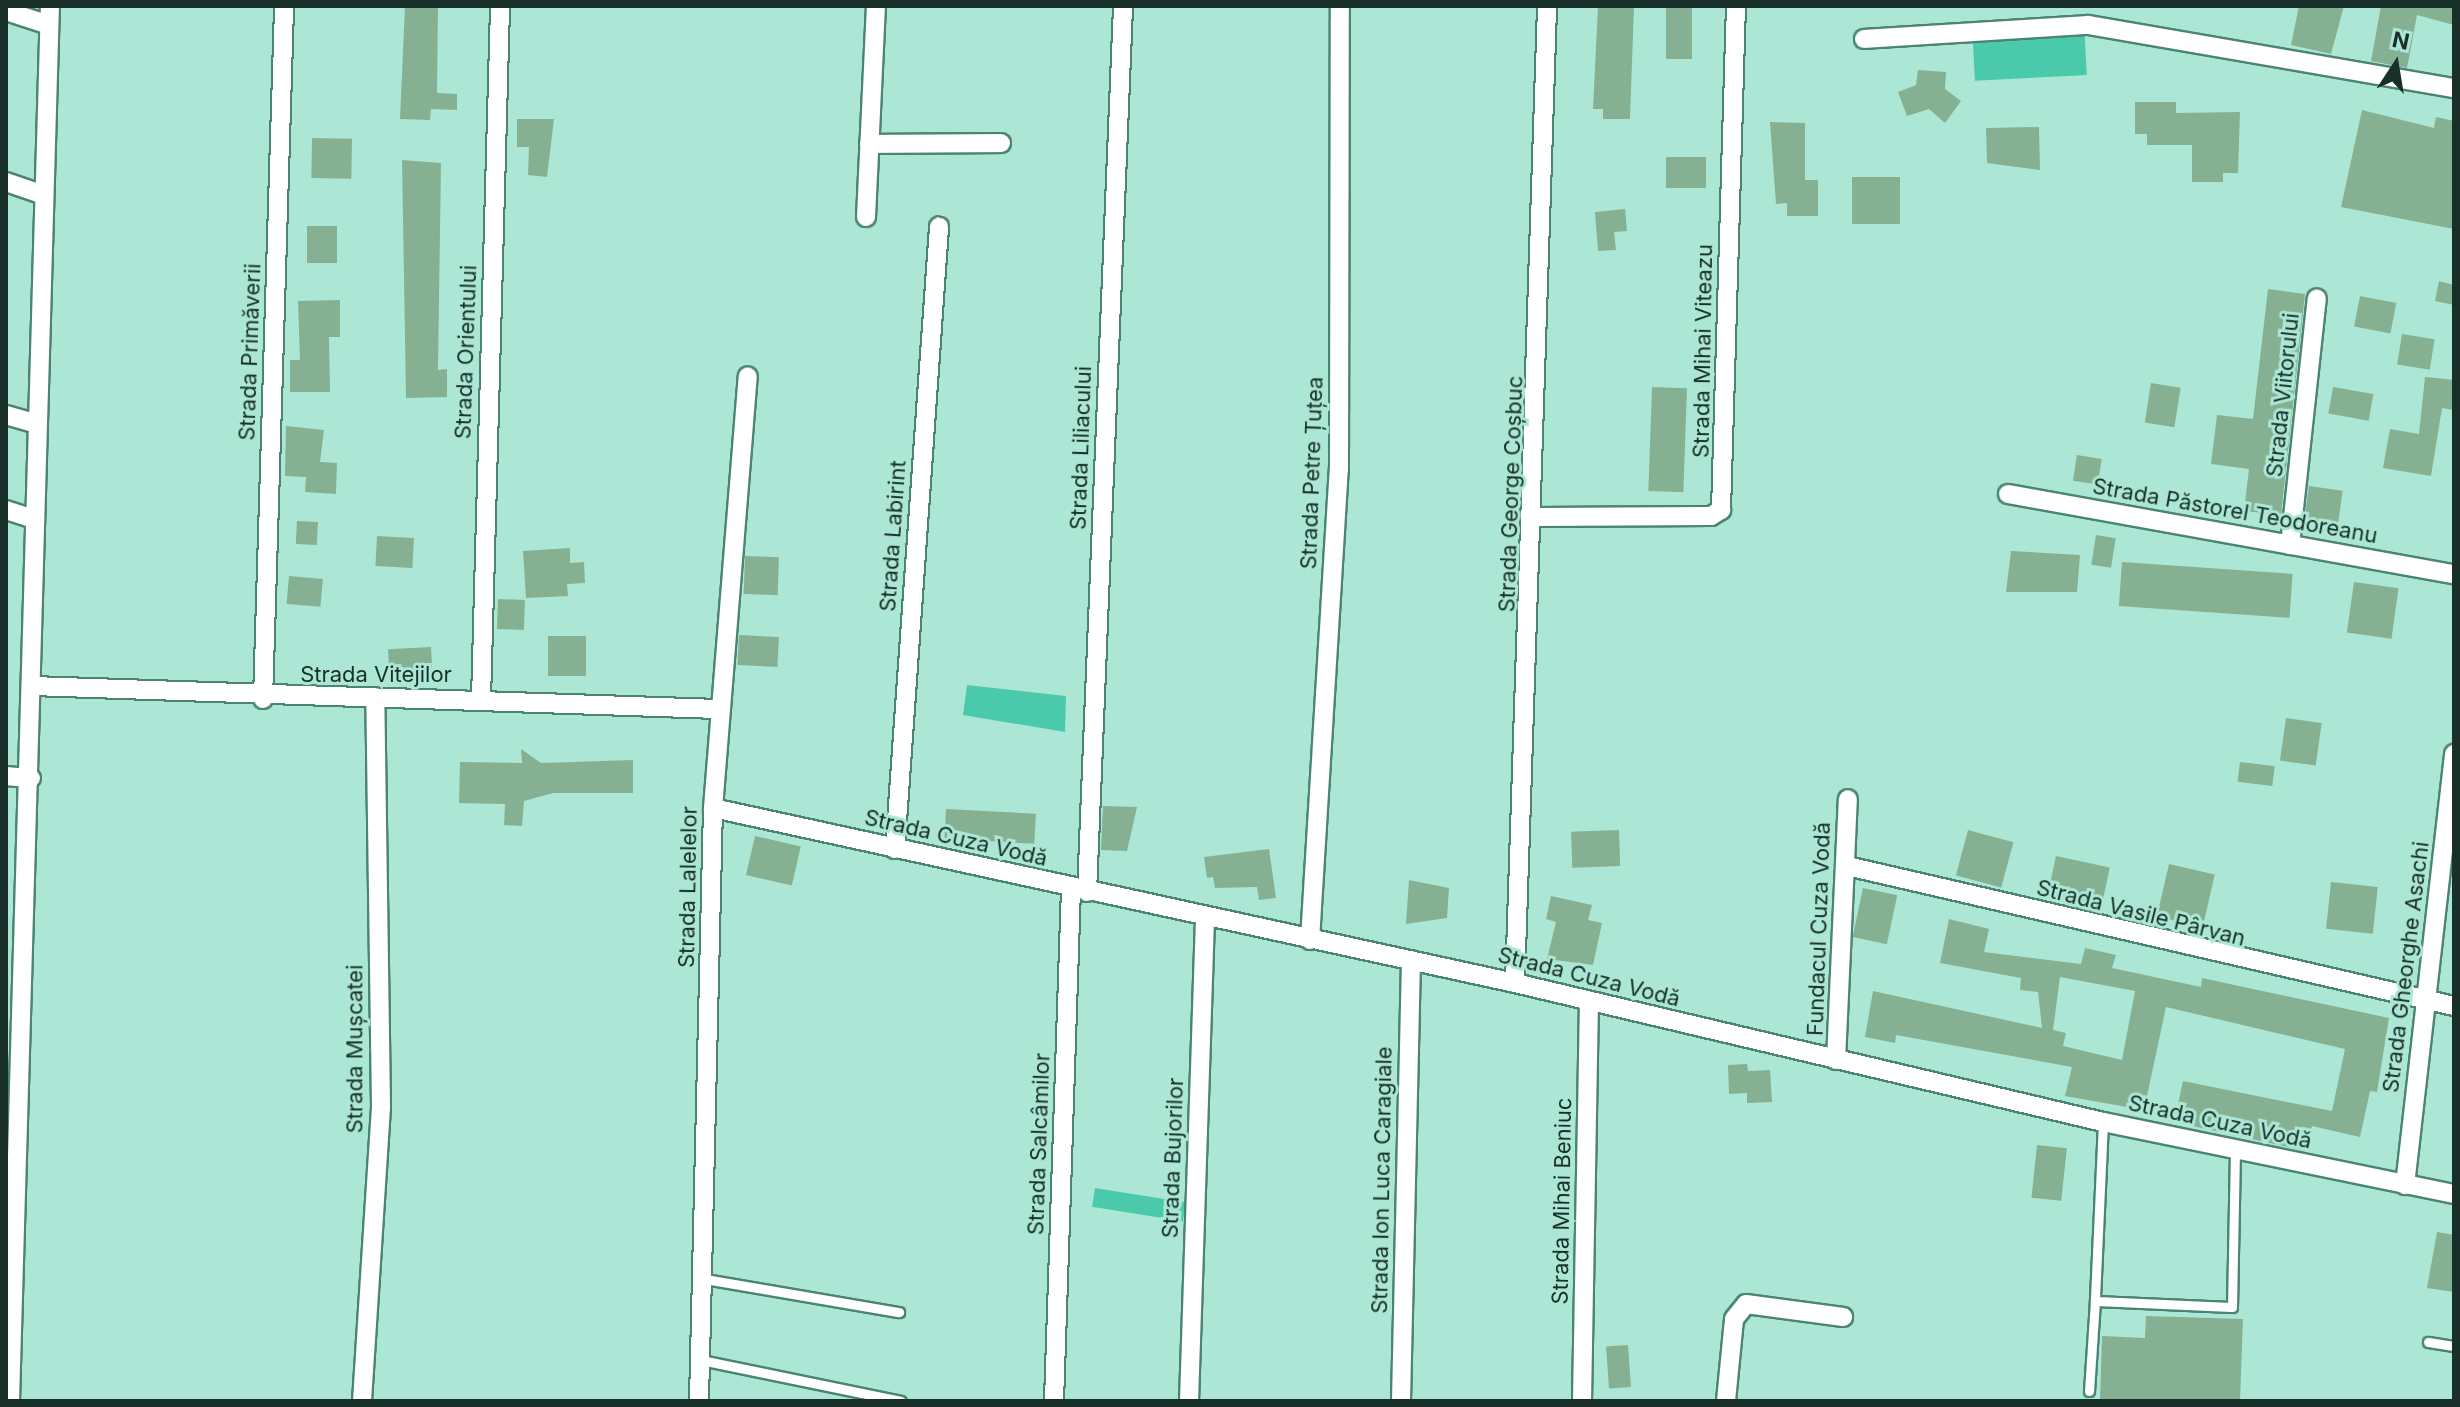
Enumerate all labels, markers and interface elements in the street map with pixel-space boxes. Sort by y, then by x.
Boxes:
north arrow [2356,24,2436,104]
text: N [2390,26,2412,55]
street label: Strada Mihai Viteazu [1688,244,1718,458]
street label: Strada Primăverii [234,263,266,441]
street label: Strada Orientului [450,264,482,440]
street label: Strada Viitorului [2261,312,2305,478]
street label: Strada Liliacului [1065,366,1097,530]
street label: Strada George Coșbuc [1494,375,1528,613]
street label: Strada Petre Țuțea [1295,376,1329,570]
street label: Strada Labirint [875,459,911,613]
street label: Strada Păstorel Teodoreanu [2090,473,2380,549]
street label: Strada Vitejilor [300,662,452,688]
street label: Strada Cuza Vodă [862,804,1050,872]
street label: Strada Lalelelor [673,806,703,968]
street label: Fundacul Cuza Vodă [1802,822,1836,1036]
street label: Strada Gheorghe Asachi [2377,840,2435,1094]
street label: Strada Vasile Pârvan [2034,874,2248,952]
street label: Strada Cuza Vodă [1495,942,1683,1012]
street label: Strada Mușcatei [342,965,368,1133]
street label: Strada Ion Luca Caragiale [1366,1046,1398,1314]
street label: Strada Salcâmilor [1023,1052,1055,1236]
street label: Strada Bujorilor [1157,1077,1189,1239]
street label: Strada Cuza Vodă [2126,1090,2314,1154]
street label: Strada Mihai Beniuc [1547,1097,1577,1305]

